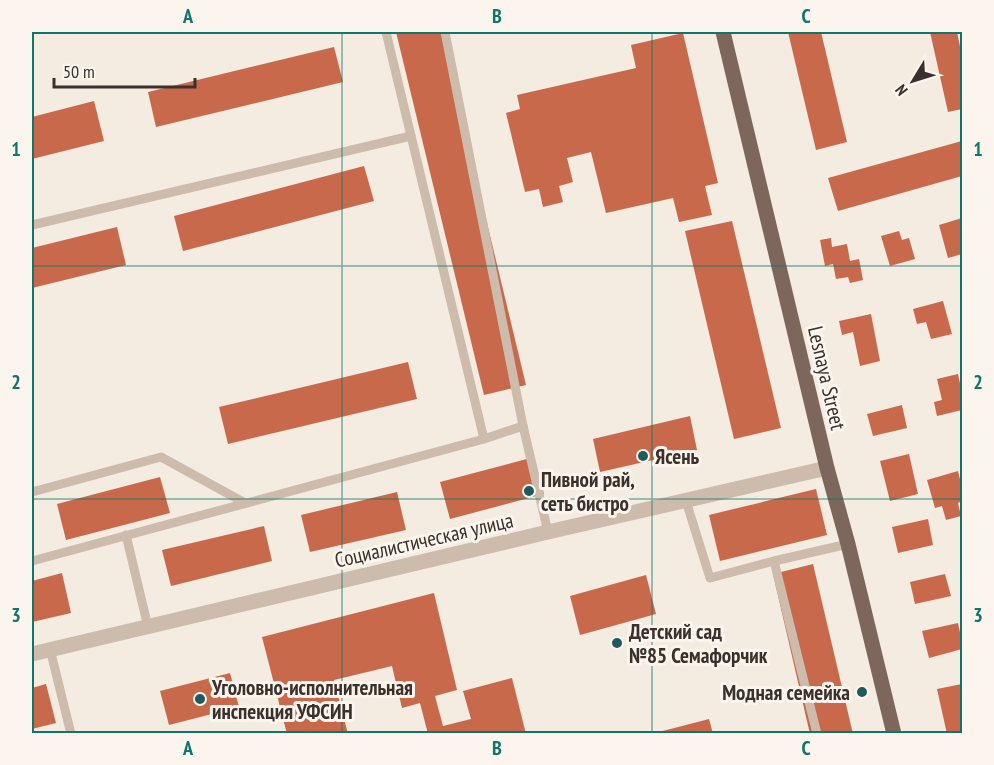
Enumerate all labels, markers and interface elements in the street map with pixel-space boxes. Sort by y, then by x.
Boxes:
text: A [182,3,194,29]
text: B [492,3,502,29]
text: C [801,3,811,29]
scale bar [54,51,195,89]
north arrow [883,51,943,111]
text: 50 m [63,60,95,83]
text: N [891,81,912,100]
text: 1 [11,136,21,162]
text: 1 [973,136,983,162]
street label: Lesnaya Street [802,324,852,433]
text: 2 [11,369,21,395]
text: 2 [973,369,983,395]
place label: Ясень [655,443,700,470]
marker: Ясень [636,449,650,463]
place label: Пивной рай, сеть бистро [541,466,635,517]
marker: Пивной рай, сеть бистро [522,484,536,498]
street label: Социалистическая улица [332,506,516,574]
text: 3 [11,602,21,628]
text: 3 [973,602,983,628]
place label: Детский сад №85 Семафорчик [629,618,768,669]
marker: Детский сад №85 Семафорчик [610,636,624,650]
place label: Уголовно-исполнительная инспекция УФСИН [211,674,413,725]
place label: Модная семейка [722,679,850,706]
marker: Модная семейка [855,685,869,699]
marker: Уголовно-исполнительная инспекция УФСИН [193,692,207,706]
text: A [182,735,194,761]
text: B [492,735,502,761]
text: C [801,735,811,761]

